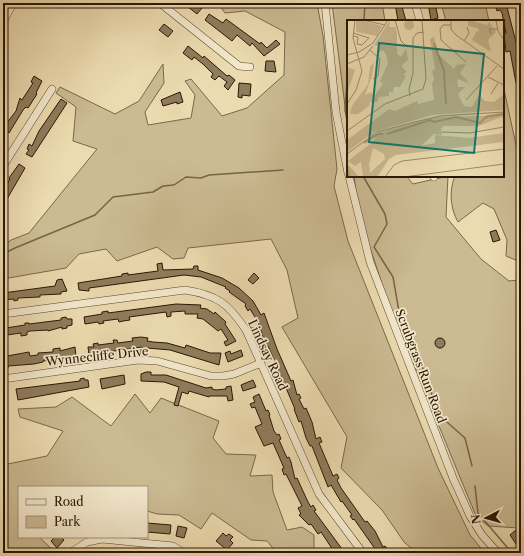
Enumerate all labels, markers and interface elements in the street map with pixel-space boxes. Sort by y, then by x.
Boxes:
inset map [347,20,504,177]
street label: Scrubgrass Run Road [392,307,450,426]
street label: Lindsay Road [245,317,291,394]
street label: Wynnecliffe Drive [44,343,150,369]
legend [18,486,148,538]
text: Road [54,494,84,509]
north arrow [466,498,506,538]
text: N [469,513,484,525]
text: Park [54,514,81,529]

